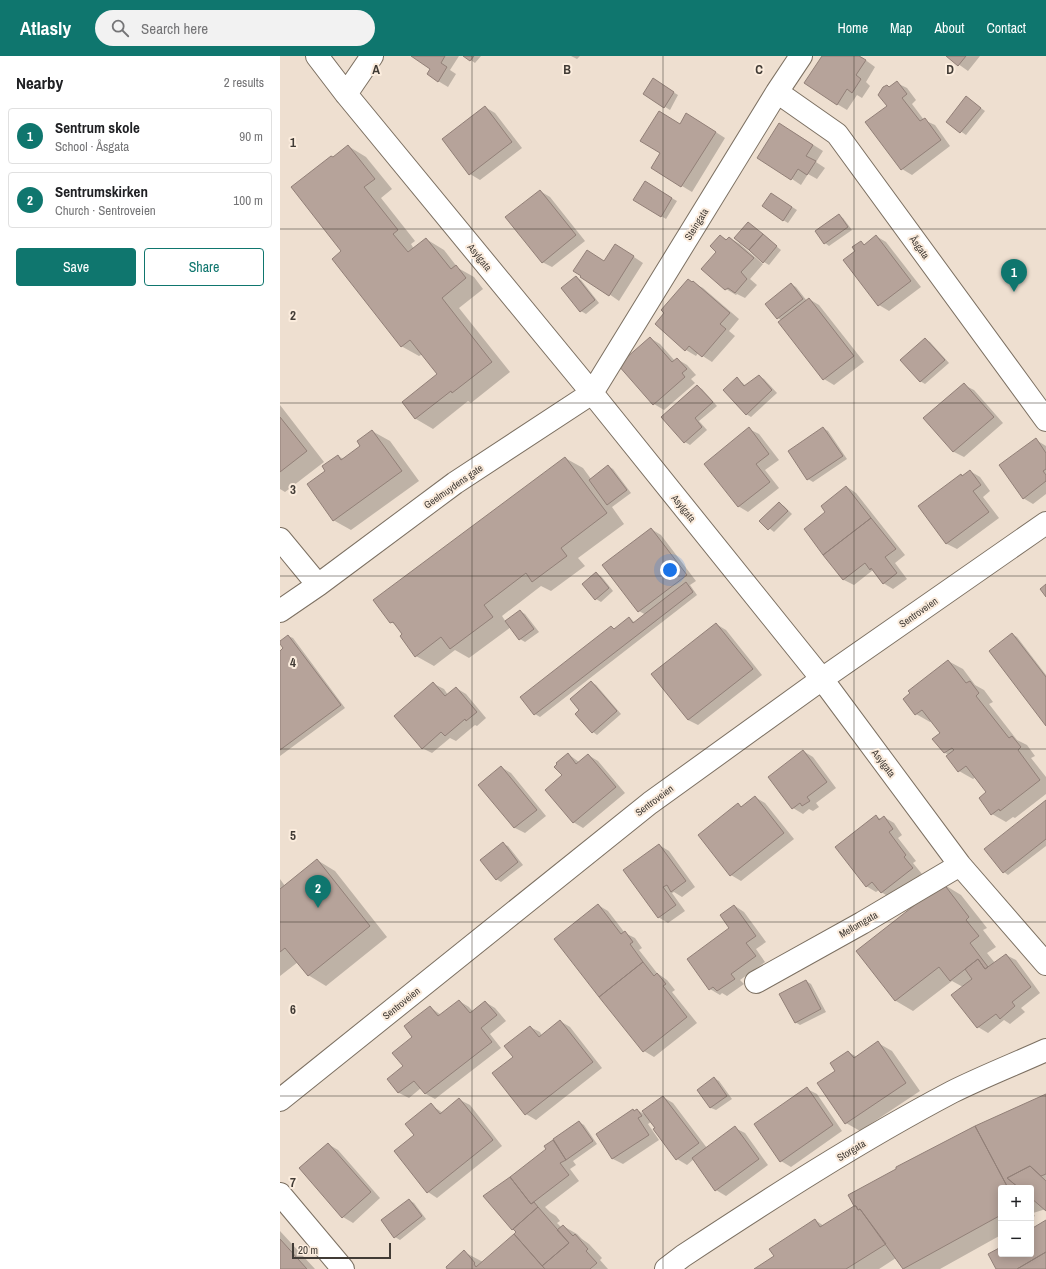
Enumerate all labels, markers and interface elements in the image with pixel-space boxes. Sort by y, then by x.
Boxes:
search box [95,10,375,46]
text: Atlasly [20,15,71,41]
icon: search [109,17,131,39]
text: Search here [141,18,208,39]
text: Home [837,19,868,37]
text: Map [890,19,912,37]
text: About [934,19,964,37]
text: Contact [986,19,1026,37]
text: A [372,61,380,78]
text: B [563,61,571,78]
text: C [755,61,763,78]
text: D [946,61,954,78]
text: Nearby [16,71,63,94]
text: 2 results [224,74,264,91]
text: Sentrum skole [55,117,140,138]
text: 1 [27,128,33,145]
text: 90 m [239,128,263,145]
text: 1 [290,134,296,151]
text: School · Åsgata [55,138,129,155]
text: Sentrumskirken [55,181,148,202]
text: 2 [27,192,33,209]
text: 100 m [233,192,263,209]
text: Church · Sentroveien [55,202,156,219]
street label: Steingata [682,206,711,243]
street label: Åsgata [906,232,933,262]
street label: Asylgata [464,240,495,274]
button: Save [16,248,136,286]
button: Share [144,248,264,286]
pin: 1 [1001,259,1027,292]
text: 2 [290,307,296,324]
street label: Geelmuydens gate [421,461,486,511]
text: 3 [290,481,296,498]
street label: Asylgata [668,491,699,525]
your location [660,560,680,580]
street label: Sentroveien [896,594,940,630]
text: 4 [290,654,296,671]
street label: Asylgata [868,746,899,780]
street label: Sentroveien [633,782,676,819]
text: 5 [290,827,296,844]
pin: 2 [305,875,331,908]
street label: Mellomgata [837,908,880,941]
street label: Sentroveien [380,984,423,1022]
text: 6 [290,1001,296,1018]
street label: Storgata [835,1137,868,1164]
text: 7 [290,1174,296,1191]
map controls [998,1185,1034,1257]
button: + [998,1185,1034,1221]
button: − [998,1221,1034,1257]
scale bar [292,1241,391,1260]
text: 20 m [298,1243,318,1257]

